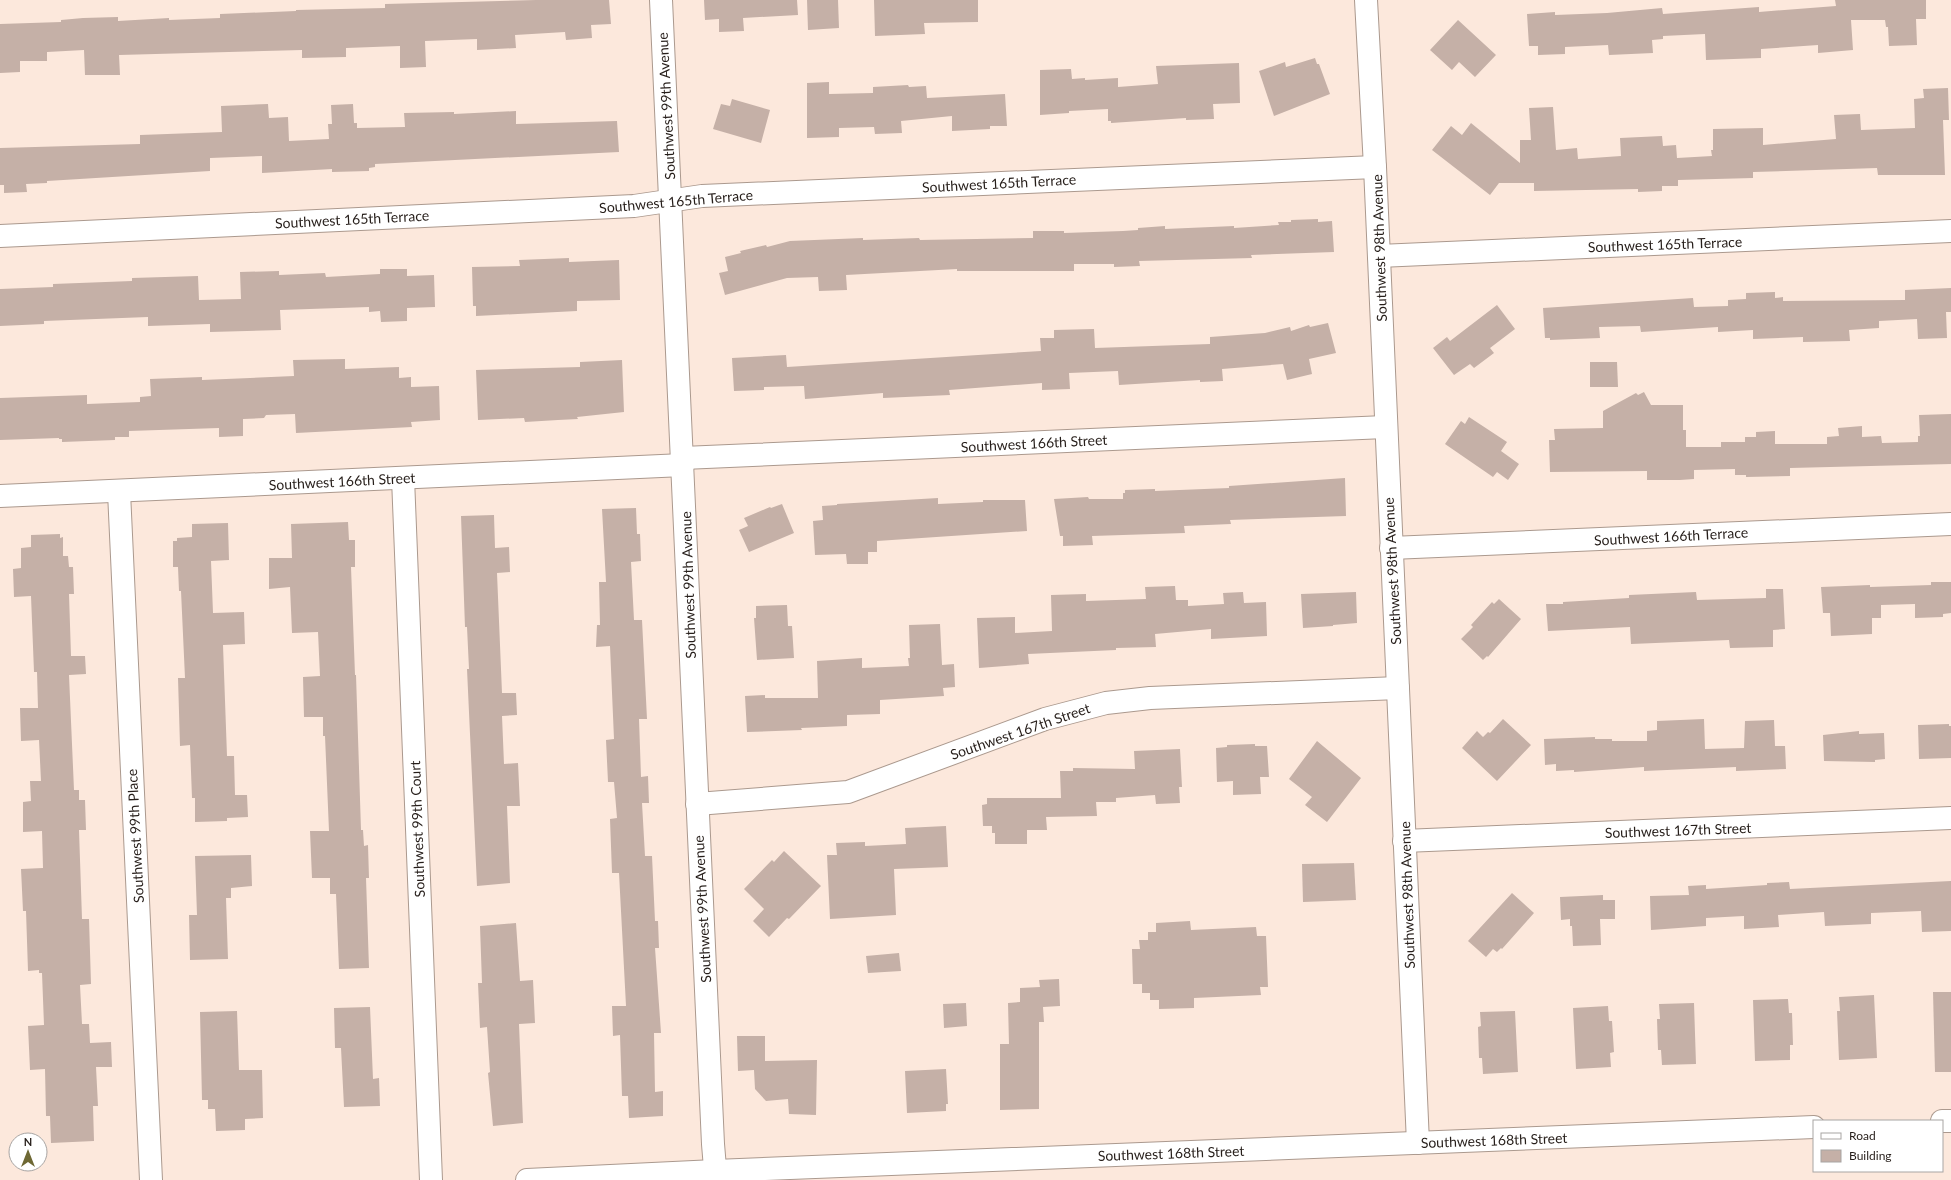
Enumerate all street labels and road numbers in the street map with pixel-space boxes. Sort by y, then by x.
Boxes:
street label: Southwest 99th Avenue [654,32,678,180]
street label: Southwest 165th Terrace [921,170,1077,196]
street label: Southwest 98th Avenue [1368,174,1390,322]
street label: Southwest 165th Terrace [598,186,754,216]
street label: Southwest 165th Terrace [274,206,430,232]
street label: Southwest 165th Terrace [1588,233,1742,255]
street label: Southwest 166th Street [960,431,1108,455]
street label: Southwest 166th Street [268,469,416,493]
street label: Southwest 98th Avenue [1380,497,1404,645]
street label: Southwest 99th Avenue [677,511,699,659]
street label: Southwest 166th Terrace [1593,523,1749,549]
street label: Southwest 167th Street [948,699,1092,763]
street label: Southwest 99th Court [406,760,428,898]
street label: Southwest 99th Place [123,769,147,903]
street label: Southwest 167th Street [1604,819,1752,841]
street label: Southwest 98th Avenue [1396,821,1418,969]
street label: Southwest 99th Avenue [690,835,714,983]
street label: Southwest 168th Street [1420,1129,1568,1151]
street label: Southwest 168th Street [1097,1142,1245,1164]

